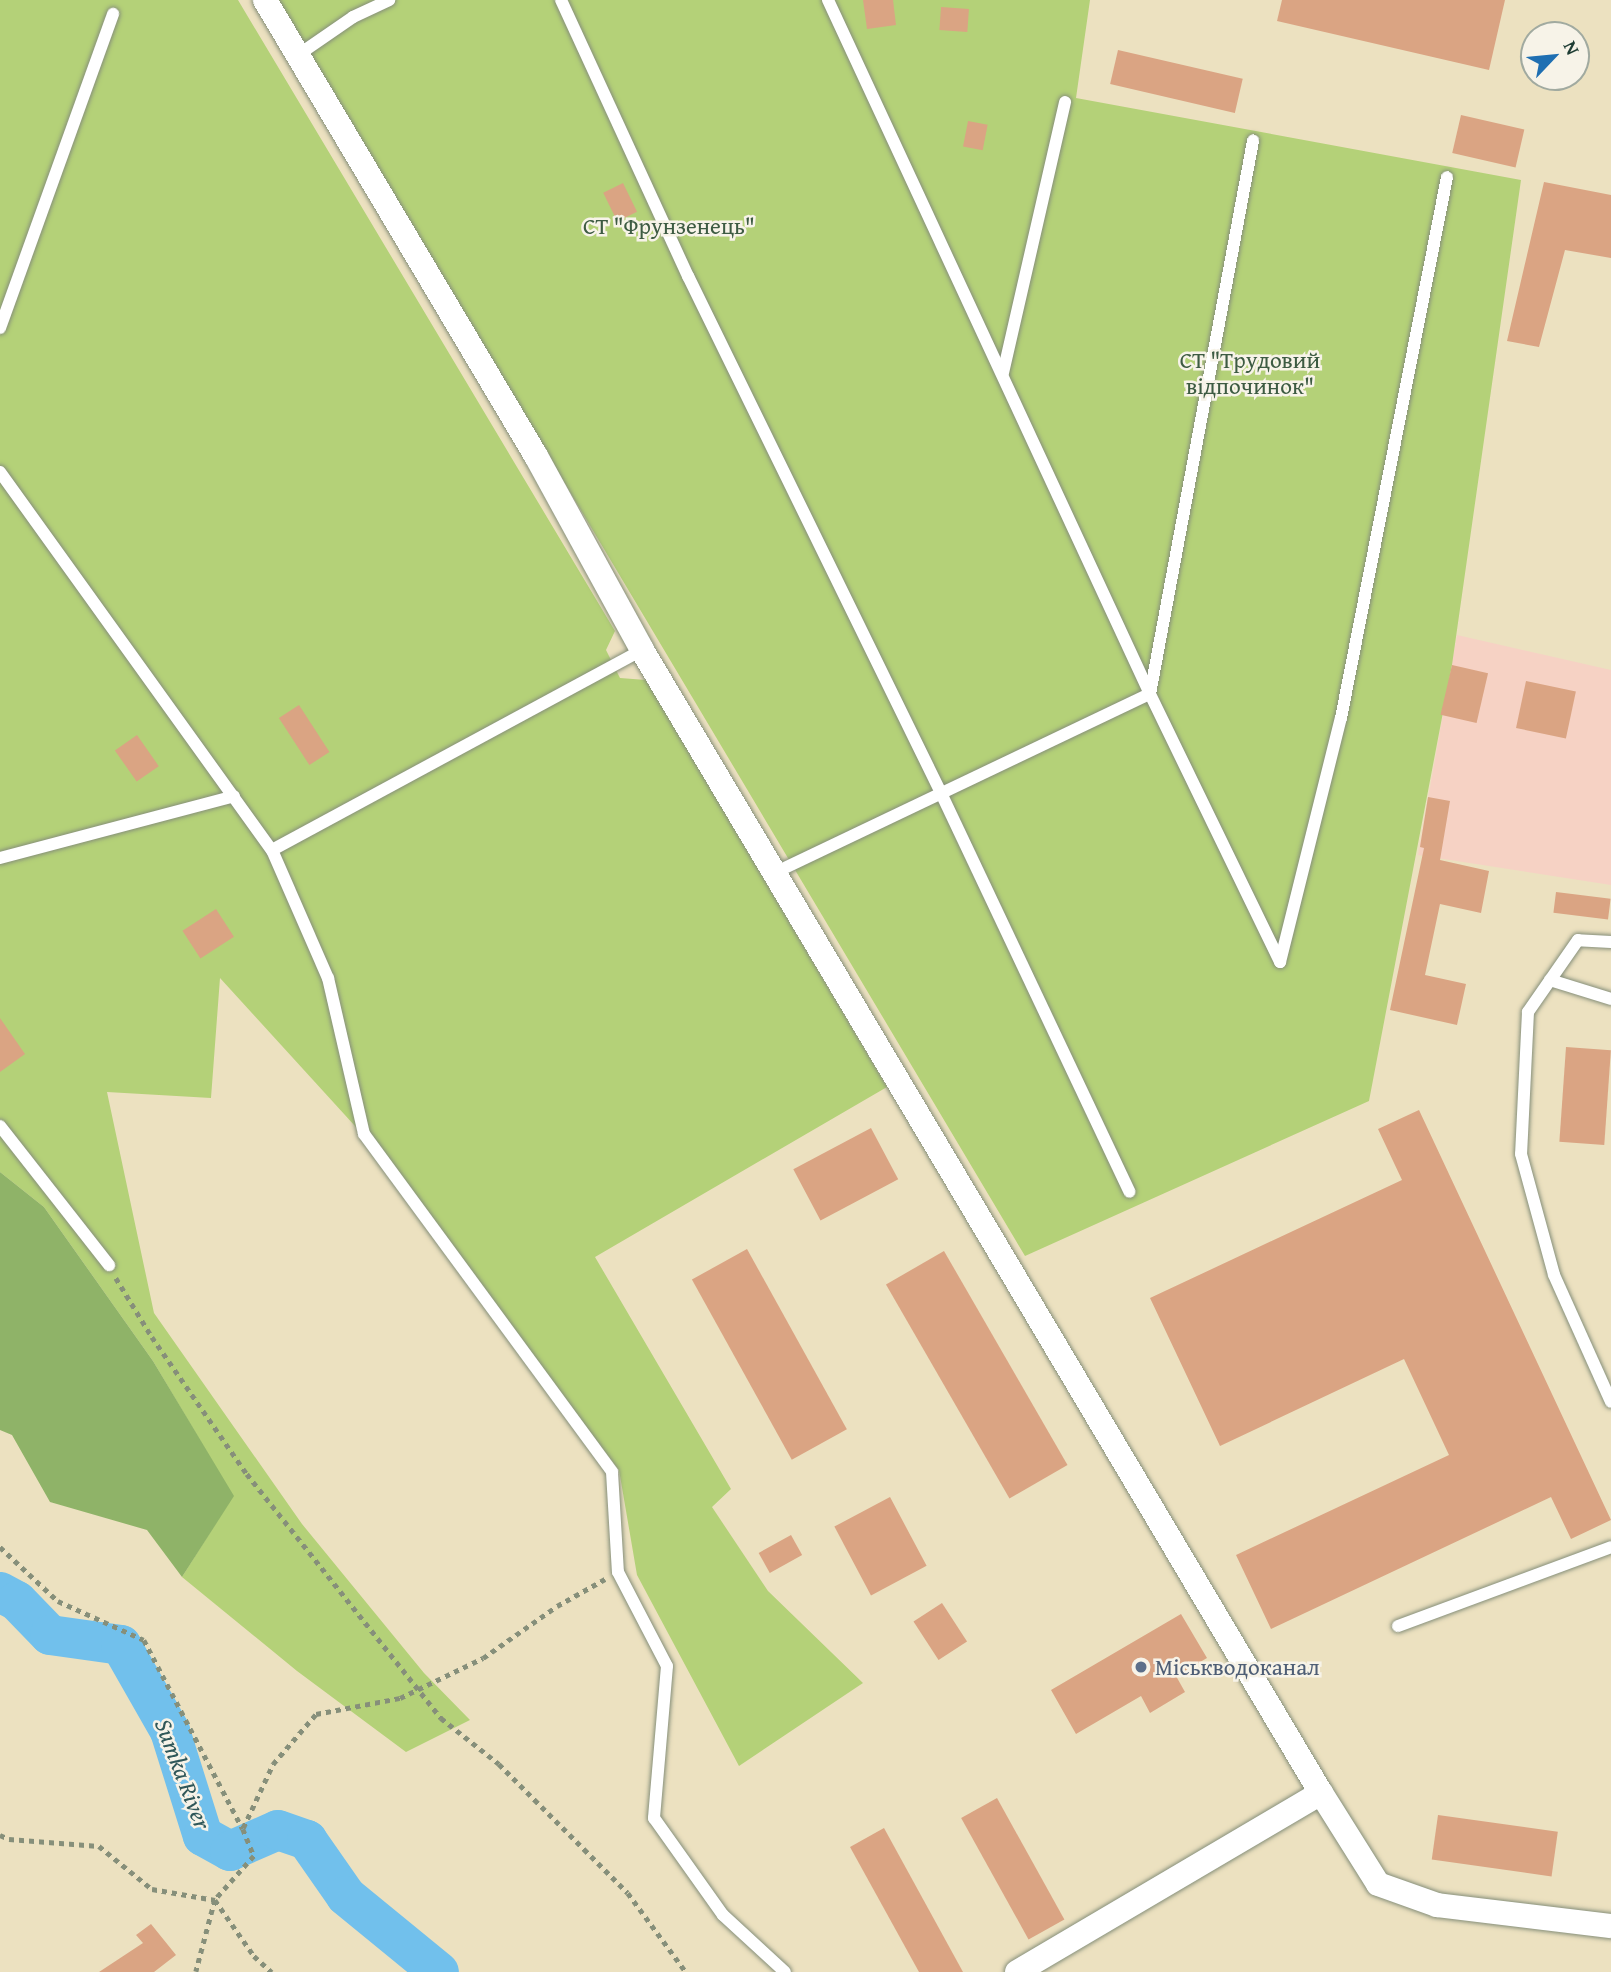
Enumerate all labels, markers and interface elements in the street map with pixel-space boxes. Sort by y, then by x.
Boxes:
north arrow [1520,21,1590,91]
text: N [1557,36,1587,60]
park label: СТ "Фрунзенець" [583,212,755,240]
park label: СТ "Трудовий відпочинок" [1180,346,1320,400]
place label: Міськводоканал [1155,1653,1320,1681]
marker: Міськводоканал [1133,1659,1149,1675]
water label: Sumka River [149,1715,217,1833]

